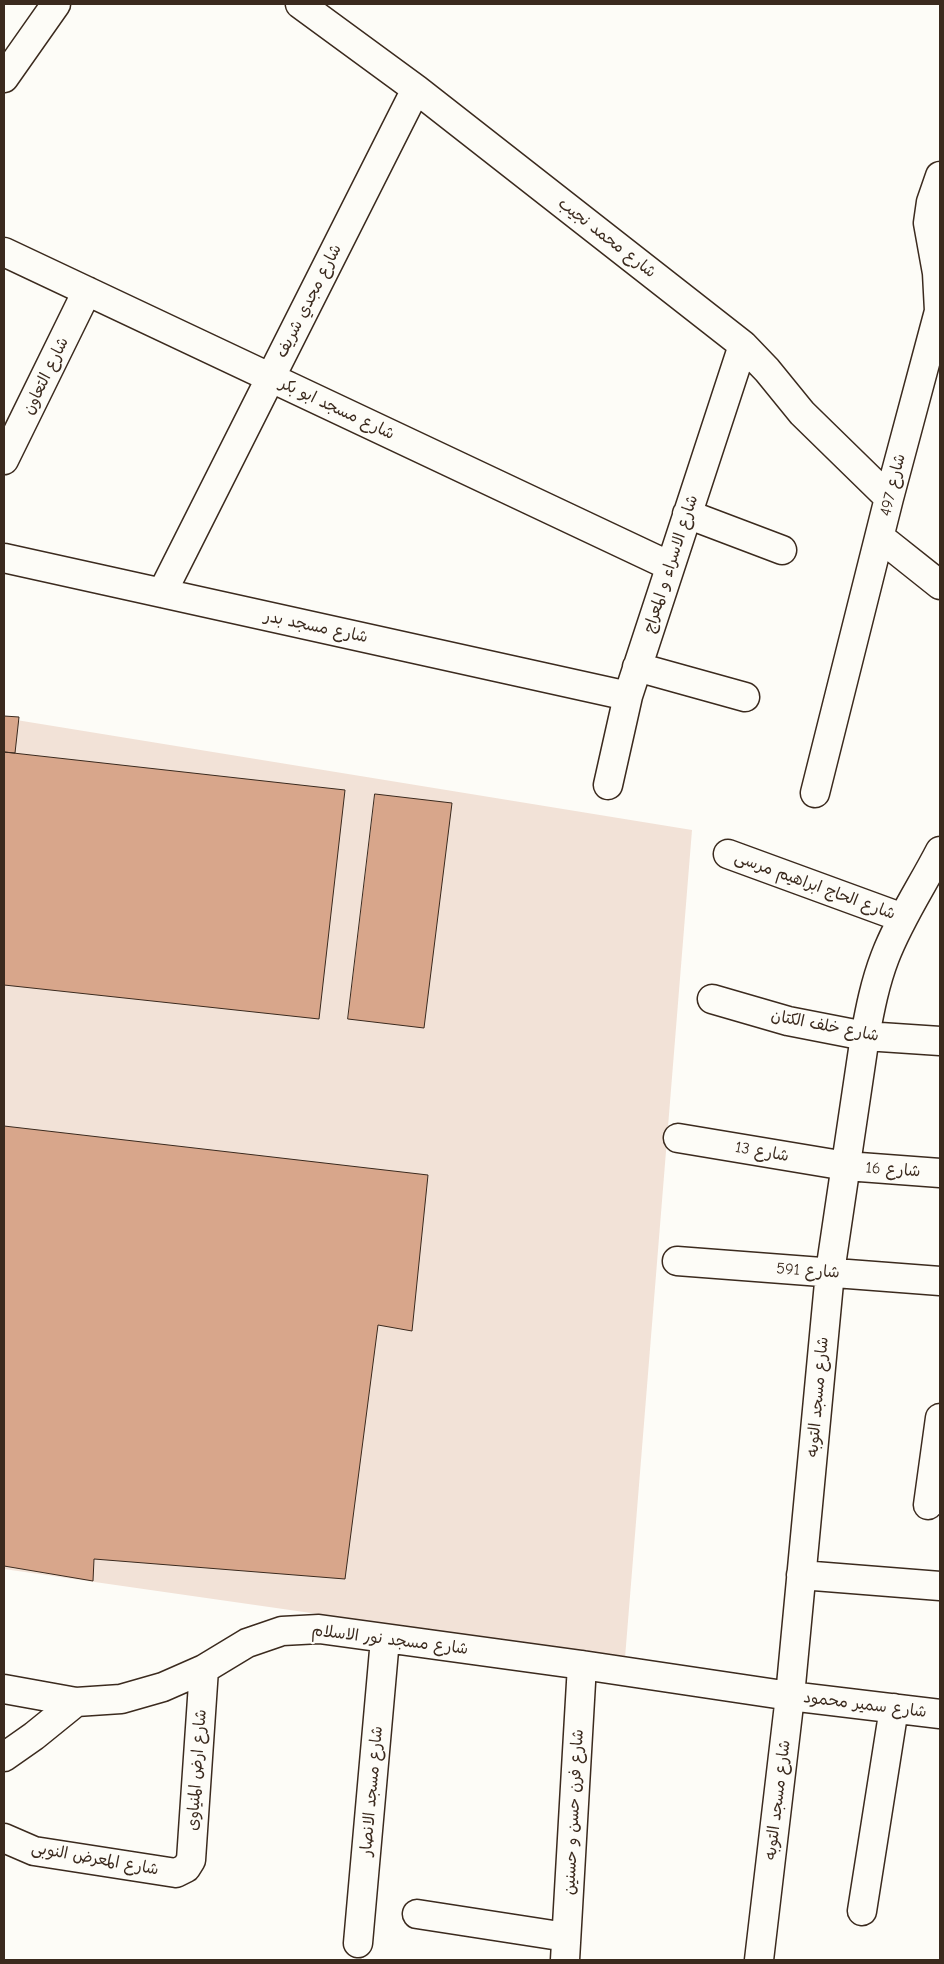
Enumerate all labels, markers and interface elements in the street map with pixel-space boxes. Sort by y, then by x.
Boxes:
street label: شارع محمد نجيب [554,194,660,282]
street label: شارع مجدي شريف [272,241,346,361]
street label: شارع التعاون [19,334,73,418]
street label: شارع مسجد ابو بكر [276,374,398,444]
street label: شارع 497 [876,452,910,518]
street label: شارع الاسراء و المعراج [640,493,702,635]
street label: شارع مسجد بدر [263,607,369,647]
street label: شارع الحاج ابراهيم مرسى [732,848,898,924]
street label: شارع خلف الكتان [769,1006,881,1046]
street label: شارع 13 [734,1138,790,1166]
street label: شارع 16 [865,1159,921,1181]
street label: شارع 591 [776,1259,840,1283]
street label: شارع مسجد التوبه [803,1336,833,1458]
street label: شارع مسجد نور الاسلام [311,1621,469,1659]
street label: شارع سمير محمود [802,1688,928,1722]
street label: شارع ارض المنياوى [183,1709,211,1831]
street label: شارع مسجد الانصار [357,1725,387,1857]
street label: شارع فرن حسن و حسنين [560,1729,588,1895]
street label: شارع مسجد التوبه [761,1739,795,1861]
street label: شارع المعرض النوبى [30,1838,160,1880]

